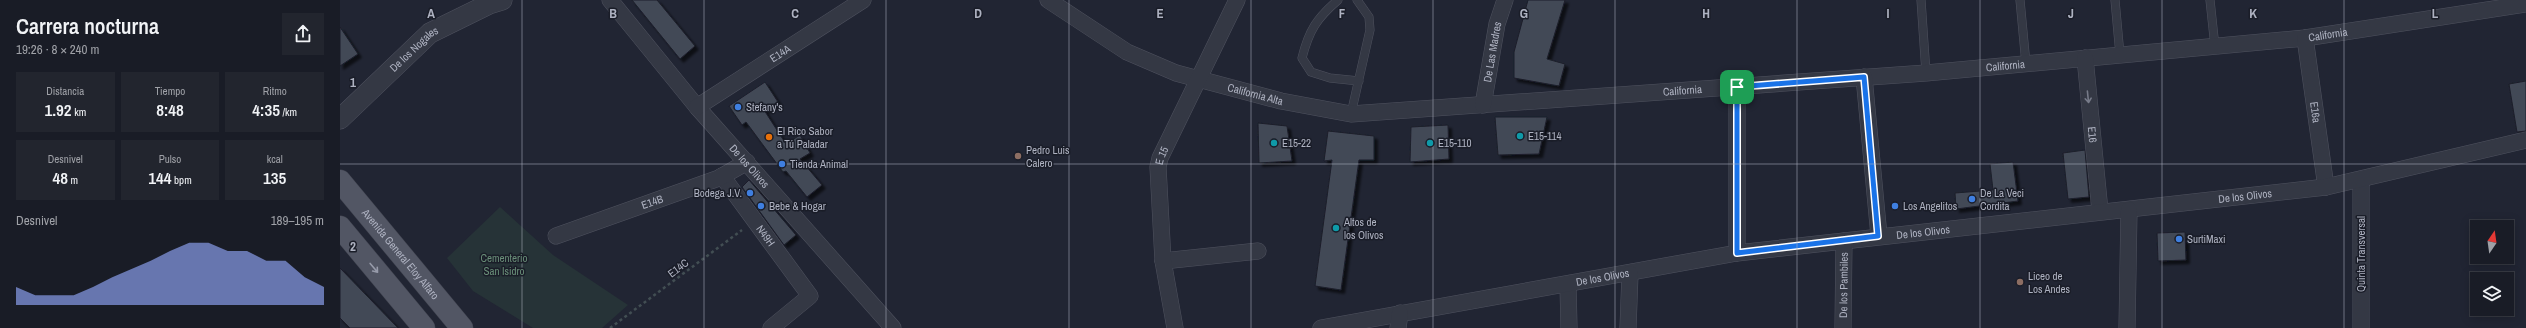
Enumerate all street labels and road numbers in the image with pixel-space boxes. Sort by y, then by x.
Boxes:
street label: De Las Madres [1480,19,1505,83]
street label: De los Nogales [387,23,441,75]
street label: California [2307,25,2348,44]
street label: E14A [767,41,794,65]
street label: California [1985,57,2026,74]
street label: California Alta [1226,80,1285,108]
street label: California [1662,82,1702,99]
street label: E16a [2307,101,2324,124]
street label: E16 [2085,126,2100,143]
street label: De los Olivos [726,141,773,191]
street label: E 15 [1152,144,1171,166]
street label: De los Olivos [2218,186,2273,206]
street label: E14B [639,192,665,212]
street label: Avenida General Eloy Alfaro [358,205,442,302]
street label: Quinta Transversal [2354,216,2368,292]
street label: N49H [753,222,778,249]
street label: De los Olivos [1896,222,1951,242]
street label: De los Pambiles [1836,252,1851,318]
street label: E14C [665,255,692,280]
street label: De los Olivos [1575,266,1631,289]

